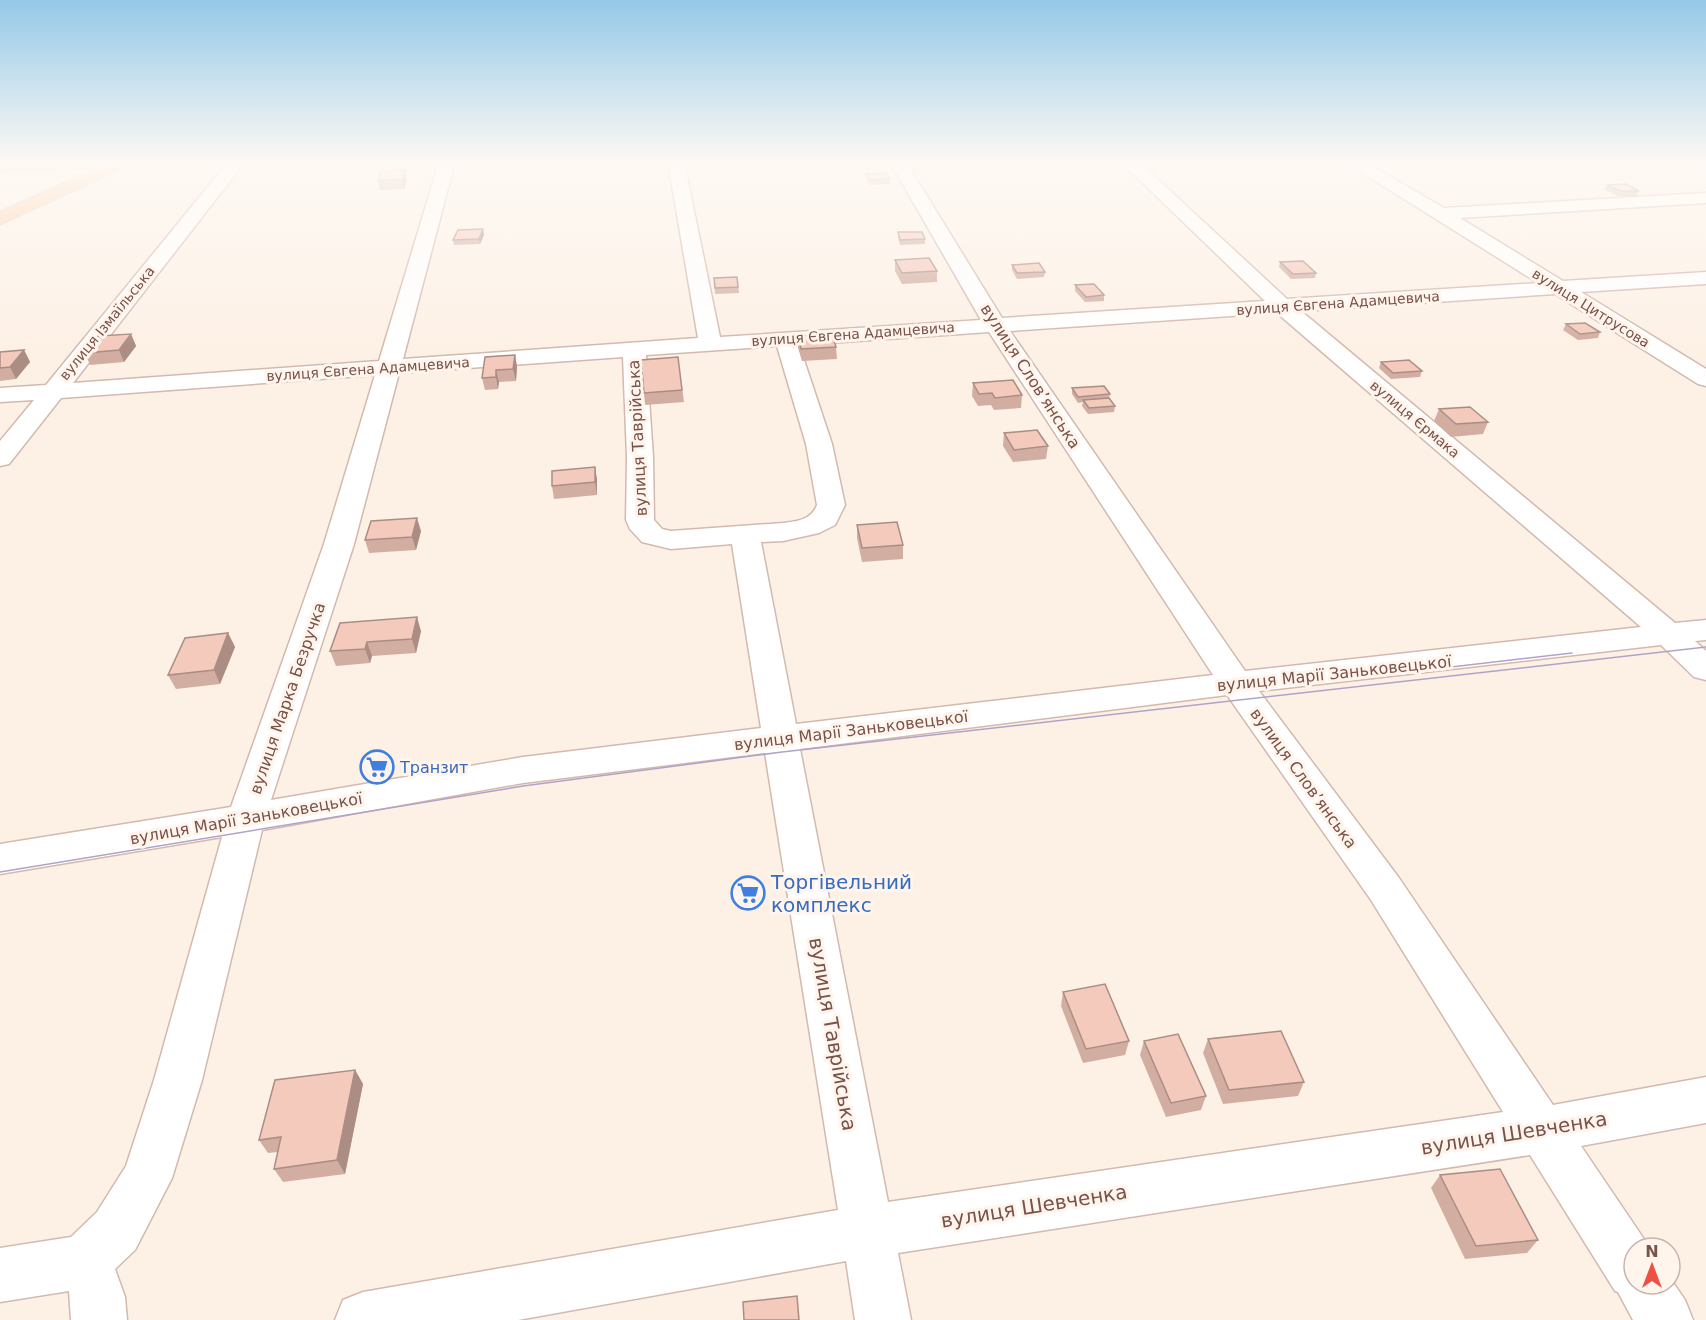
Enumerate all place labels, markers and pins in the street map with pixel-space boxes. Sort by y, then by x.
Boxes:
supermarket icon: Транзит [359,749,395,785]
place label: Транзит [399,758,468,777]
place label: Торгівельний комплекс [770,870,912,917]
supermarket icon: Торгівельний комплекс [730,875,766,911]

